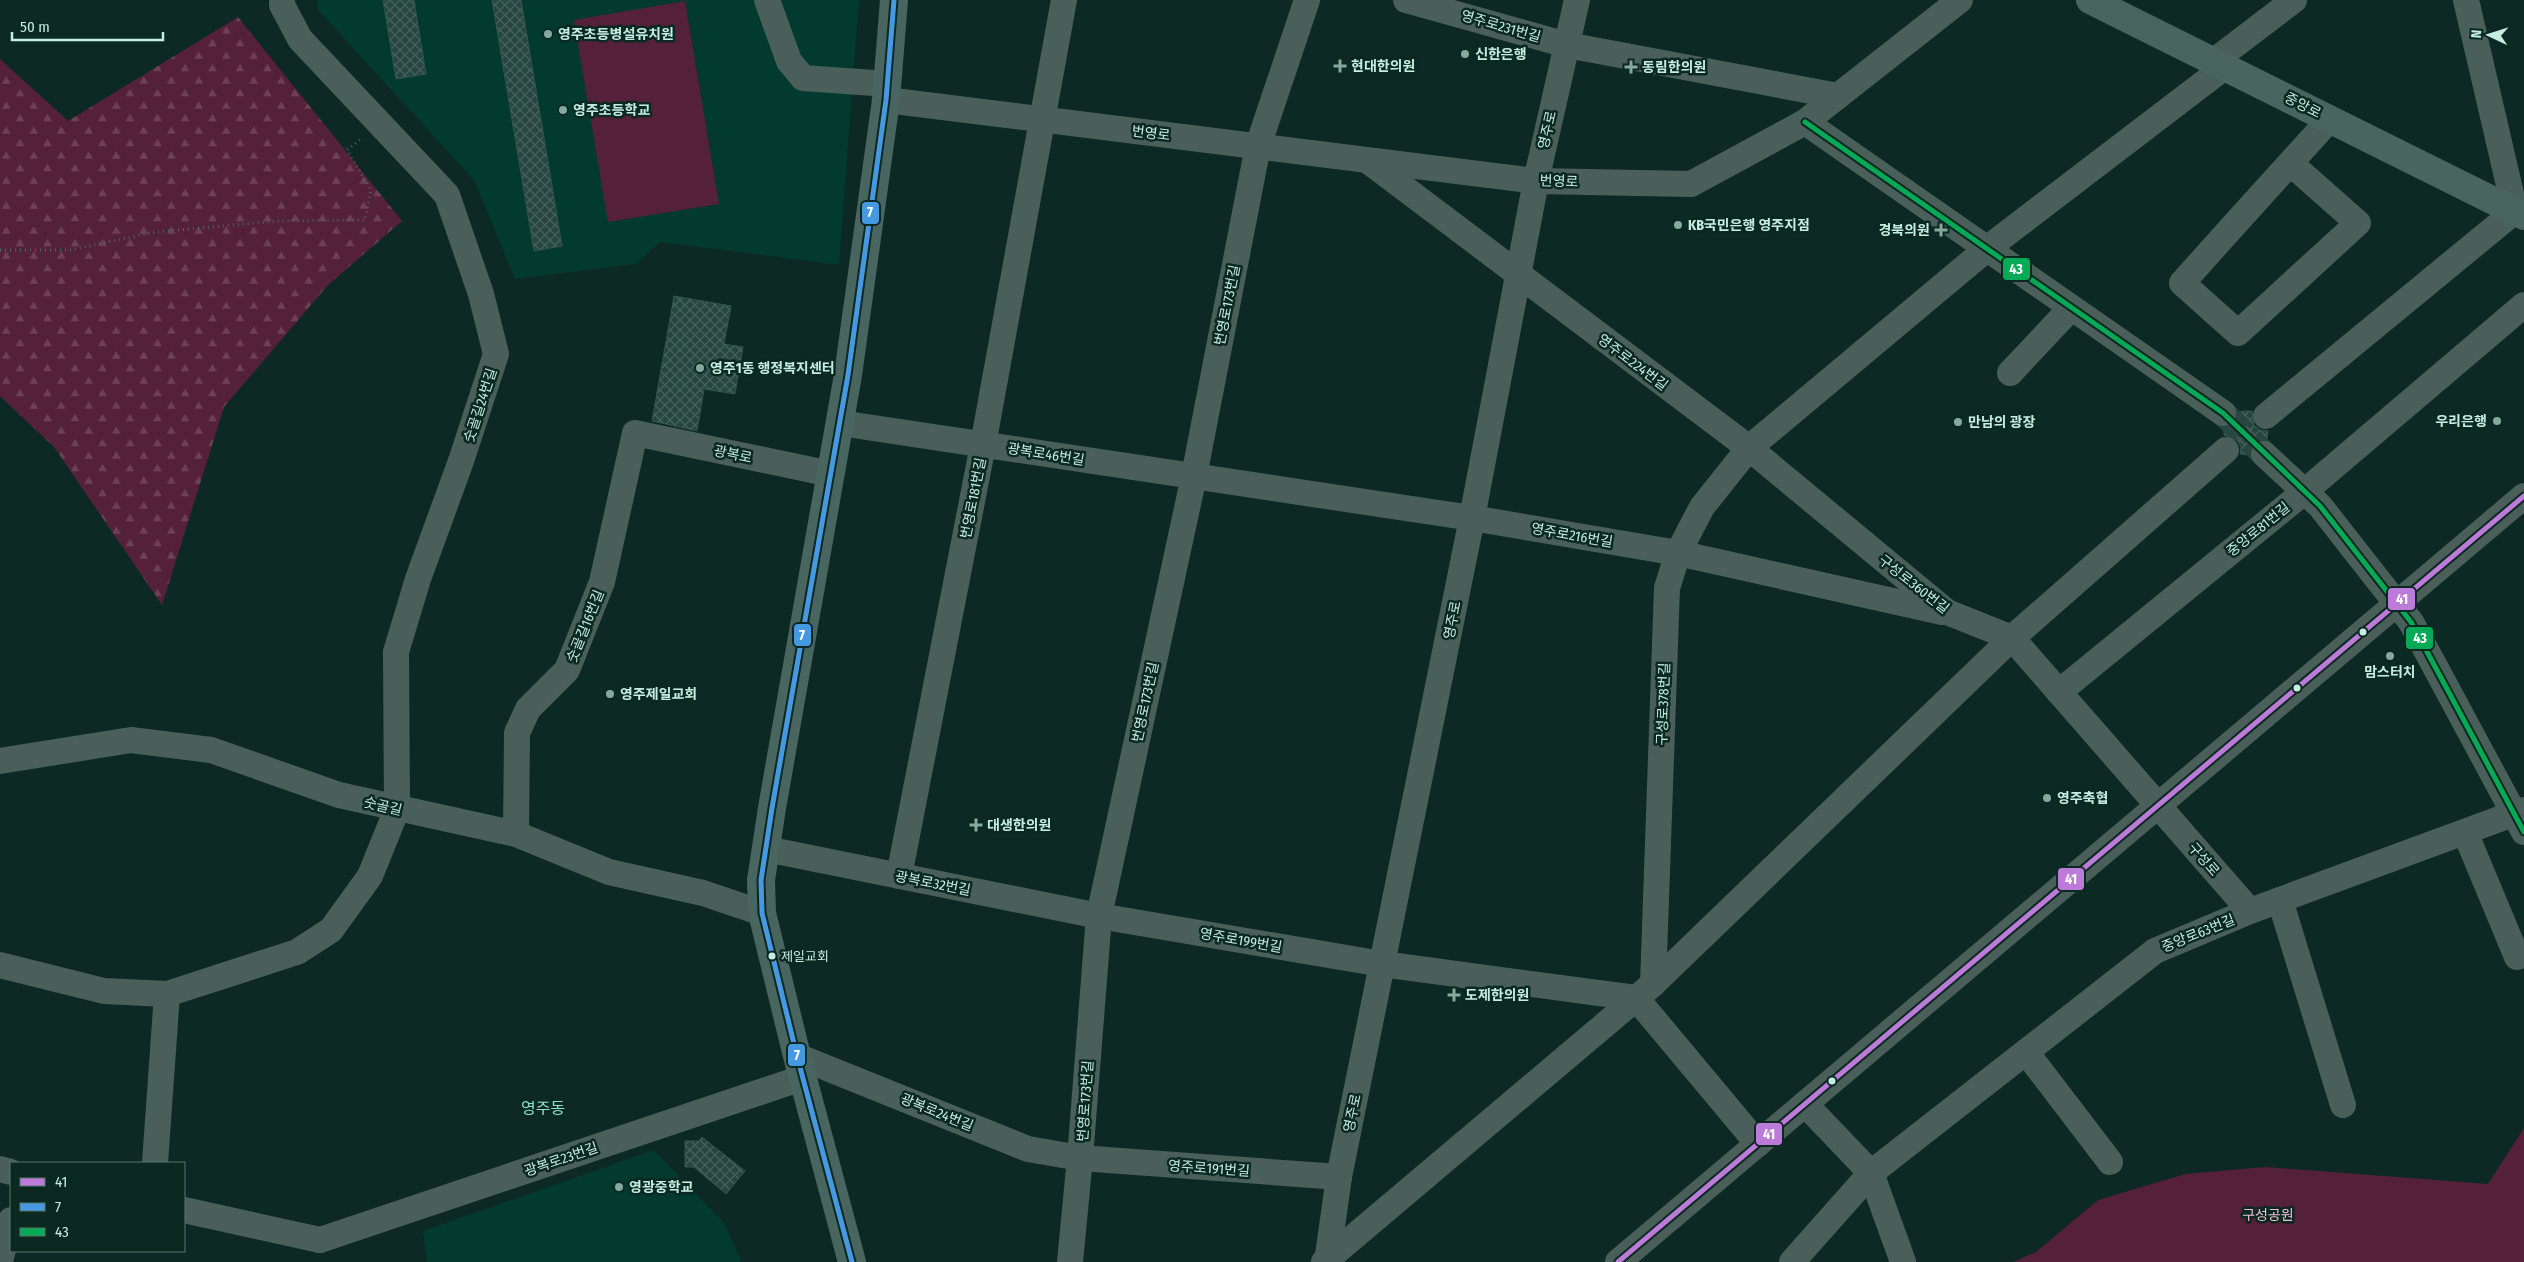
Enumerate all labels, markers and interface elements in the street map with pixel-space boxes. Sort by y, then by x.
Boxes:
street label: 영주로231번길 [1459,7,1543,46]
scale bar [12,10,164,42]
north arrow [2464,10,2514,60]
text: 50 m [20,18,50,36]
place label: 영주초등병설유치원 [558,26,674,43]
marker: 영주초등병설유치원 [542,28,554,40]
text: N [2468,29,2485,39]
place label: 신한은행 [1475,46,1527,63]
marker: 신한은행 [1459,48,1471,60]
place label: 현대한의원 [1351,58,1415,75]
marker: 현대한의원 [1333,59,1347,73]
place label: 동림한의원 [1642,59,1706,76]
marker: 동림한의원 [1624,60,1638,74]
street label: 중앙로 [2282,89,2324,122]
place label: 영주초등학교 [573,102,650,119]
marker: 영주초등학교 [557,104,569,116]
street label: 영주로 [1535,109,1560,151]
street label: 번영로 [1131,123,1171,144]
street label: 번영로 [1539,172,1579,191]
line badge: 7 [861,201,880,225]
text: 7 [867,204,873,221]
place label: KB국민은행 영주지점 [1688,217,1810,234]
marker: KB국민은행 영주지점 [1672,219,1684,231]
place label: 경북의원 [1878,222,1930,239]
marker: 경북의원 [1934,223,1948,237]
line badge: 43 [2002,257,2031,281]
text: 43 [2009,261,2023,278]
street label: 번영로173번길 [1211,263,1244,347]
street label: 영주로224번길 [1594,331,1671,394]
place label: 영주1동 행정복지센터 [710,360,835,377]
marker: 영주1동 행정복지센터 [694,362,706,374]
street label: 숫골길24번길 [460,366,500,444]
place label: 우리은행 [2435,413,2487,430]
place label: 만남의 광장 [1968,414,2035,431]
marker: 우리은행 [2491,415,2503,427]
marker: 만남의 광장 [1952,416,1964,428]
street label: 광복로46번길 [1006,440,1086,469]
street label: 광복로 [712,442,754,467]
street label: 번영로181번길 [957,456,990,540]
street label: 중앙로81번길 [2223,499,2293,560]
street label: 영주로216번길 [1530,520,1614,551]
street label: 구성로360번길 [1875,552,1952,617]
street label: 숫골길16번길 [563,587,608,665]
line badge: 41 [2387,587,2416,611]
text: 41 [2396,591,2408,608]
street label: 영주로 [1440,599,1465,641]
line badge: 7 [793,623,812,647]
line badge: 43 [2405,626,2434,650]
text: 7 [799,627,805,644]
unlabelled marker [2358,627,2368,637]
text: 43 [2413,630,2427,647]
marker: 맘스터치 [2384,650,2396,662]
street label: 번영로173번길 [1129,660,1162,744]
street label: 구성로378번길 [1654,662,1673,746]
place label: 맘스터치 [2364,664,2416,681]
unlabelled marker [2292,683,2302,693]
place label: 영주제일교회 [620,686,697,703]
marker: 영주제일교회 [604,688,616,700]
place label: 영주축협 [2057,790,2109,807]
marker: 영주축협 [2041,792,2053,804]
street label: 숫골길 [362,794,404,819]
place label: 대생한의원 [987,817,1051,834]
marker: 대생한의원 [969,818,983,832]
street label: 구성로 [2185,839,2223,880]
line badge: 41 [2057,867,2085,891]
street label: 광복로32번길 [894,868,972,899]
text: 41 [2065,871,2077,888]
street label: 중앙로63번길 [2159,911,2237,956]
street label: 영주로199번길 [1198,925,1283,956]
place label: 제일교회 [781,949,829,964]
marker: 제일교회 [767,951,777,961]
place label: 도제한의원 [1465,987,1529,1004]
marker: 도제한의원 [1447,988,1461,1002]
line badge: 7 [787,1043,806,1067]
text: 7 [794,1047,800,1064]
street label: 번영로173번길 [1074,1060,1097,1142]
unlabelled marker [1827,1076,1837,1086]
street label: 광복로24번길 [898,1090,976,1135]
street label: 영주로 [1340,1092,1365,1134]
district label: 영주동 [521,1099,565,1118]
line badge: 41 [1755,1122,1783,1146]
text: 41 [1763,1126,1775,1143]
street label: 광복로23번길 [522,1139,600,1180]
street label: 영주로191번길 [1168,1157,1250,1180]
legend [10,1162,185,1252]
text: 41 [55,1173,67,1191]
place label: 영광중학교 [629,1179,694,1196]
marker: 영광중학교 [613,1181,625,1193]
text: 7 [55,1198,61,1216]
park label: 구성공원 [2242,1207,2294,1224]
text: 43 [55,1223,69,1241]

